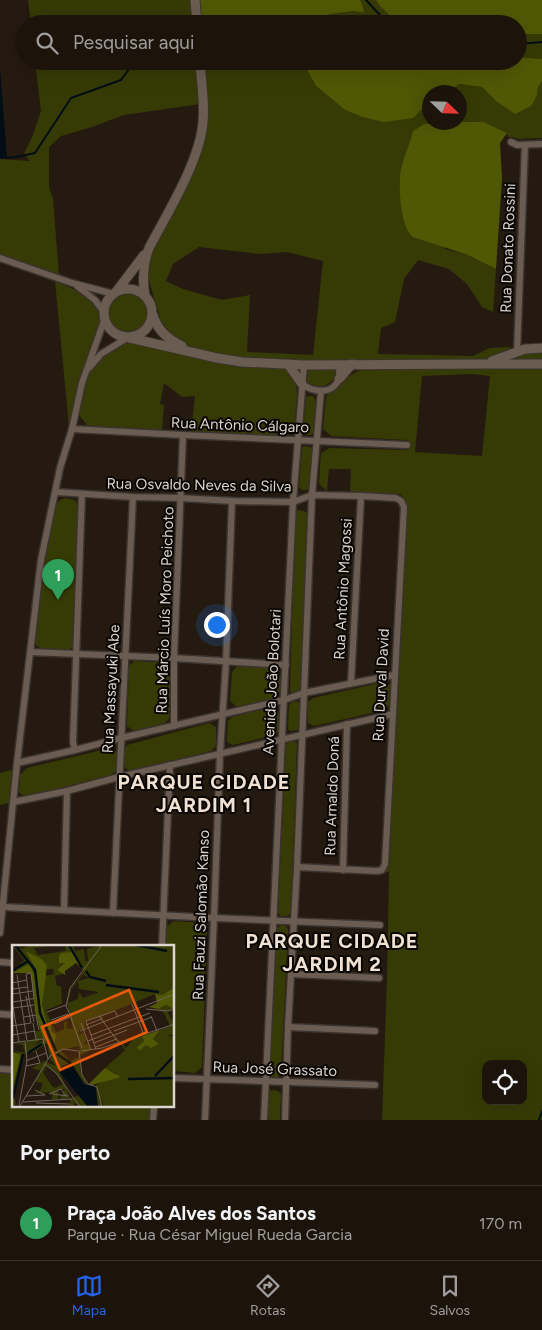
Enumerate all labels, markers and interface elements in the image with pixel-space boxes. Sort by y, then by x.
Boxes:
search box [15,15,527,70]
icon: search [33,29,61,57]
text: Pesquisar aqui [73,31,194,54]
north arrow [422,85,467,130]
street label: Rua Donato Rossini [497,183,519,313]
street label: Rua Antônio Cálgaro [171,414,310,436]
street label: Rua Osvaldo Neves da Silva [106,474,292,496]
street label: Rua Márcio Luís Moro Peichoto [152,506,178,714]
street label: Rua Antônio Magossi [330,518,356,660]
pin: 1 [42,559,74,600]
street label: Avenida João Bolotari [259,609,285,755]
your location [204,612,230,638]
street label: Rua Massayuki Abe [99,624,123,754]
street label: Rua Durval David [369,628,393,742]
street label: Rua Arnaldo Doná [321,736,343,856]
district label: PARQUE CIDADE JARDIM 1 [118,770,290,817]
street label: Rua Fauzi Salomão Kanso [189,829,213,1000]
district label: PARQUE CIDADE JARDIM 2 [246,929,418,976]
inset map [12,945,175,1108]
street label: Rua José Grassato [212,1058,338,1080]
map controls [482,1060,527,1105]
button: locate [482,1060,527,1105]
text: Por perto [20,1140,110,1165]
text: Praça João Alves dos Santos [67,1202,316,1225]
text: 1 [33,1214,39,1233]
text: 170 m [479,1214,522,1233]
text: Parque · Rua César Miguel Rueda Garcia [67,1225,352,1244]
tab: Mapa [72,1272,106,1319]
tab: Rotas [250,1272,286,1319]
tab: Salvos [430,1272,470,1319]

